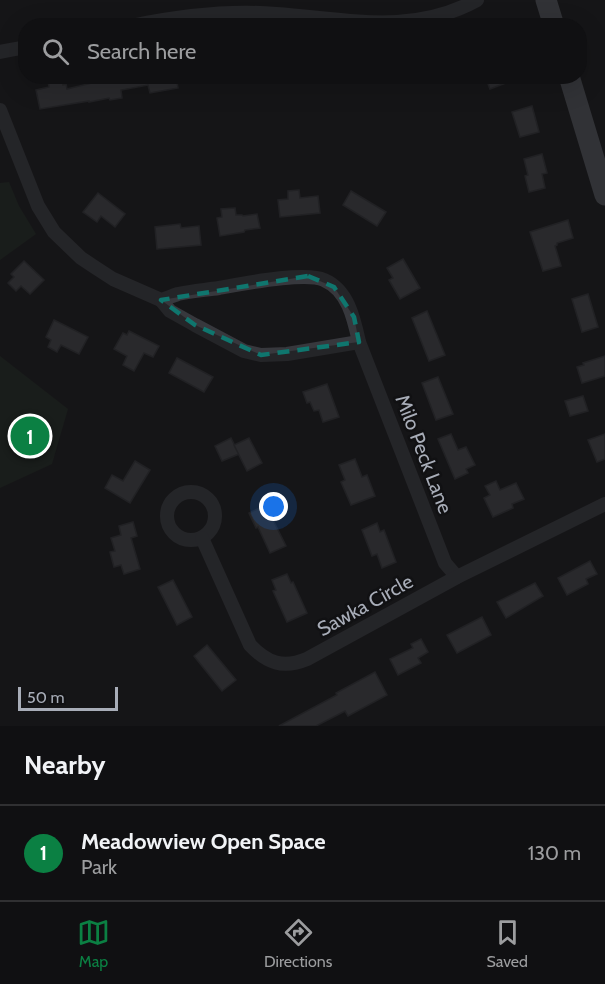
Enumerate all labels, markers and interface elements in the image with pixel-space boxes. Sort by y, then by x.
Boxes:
search box [18,18,587,84]
icon: search [39,35,72,68]
text: Search here [87,38,196,65]
street label: Milo Peck Lane [390,391,458,517]
pin: 1 [10,414,50,458]
your location [259,492,288,521]
street label: Sawka Circle [313,569,417,641]
scale bar [18,684,118,712]
text: 50 m [27,688,64,707]
text: Nearby [24,749,105,781]
text: Meadowview Open Space [81,828,326,855]
text: 1 [40,841,47,865]
text: 130 m [528,841,581,865]
text: Park [81,855,117,879]
tab: Map [77,916,110,971]
tab: Directions [264,916,332,971]
tab: Saved [486,916,528,971]

